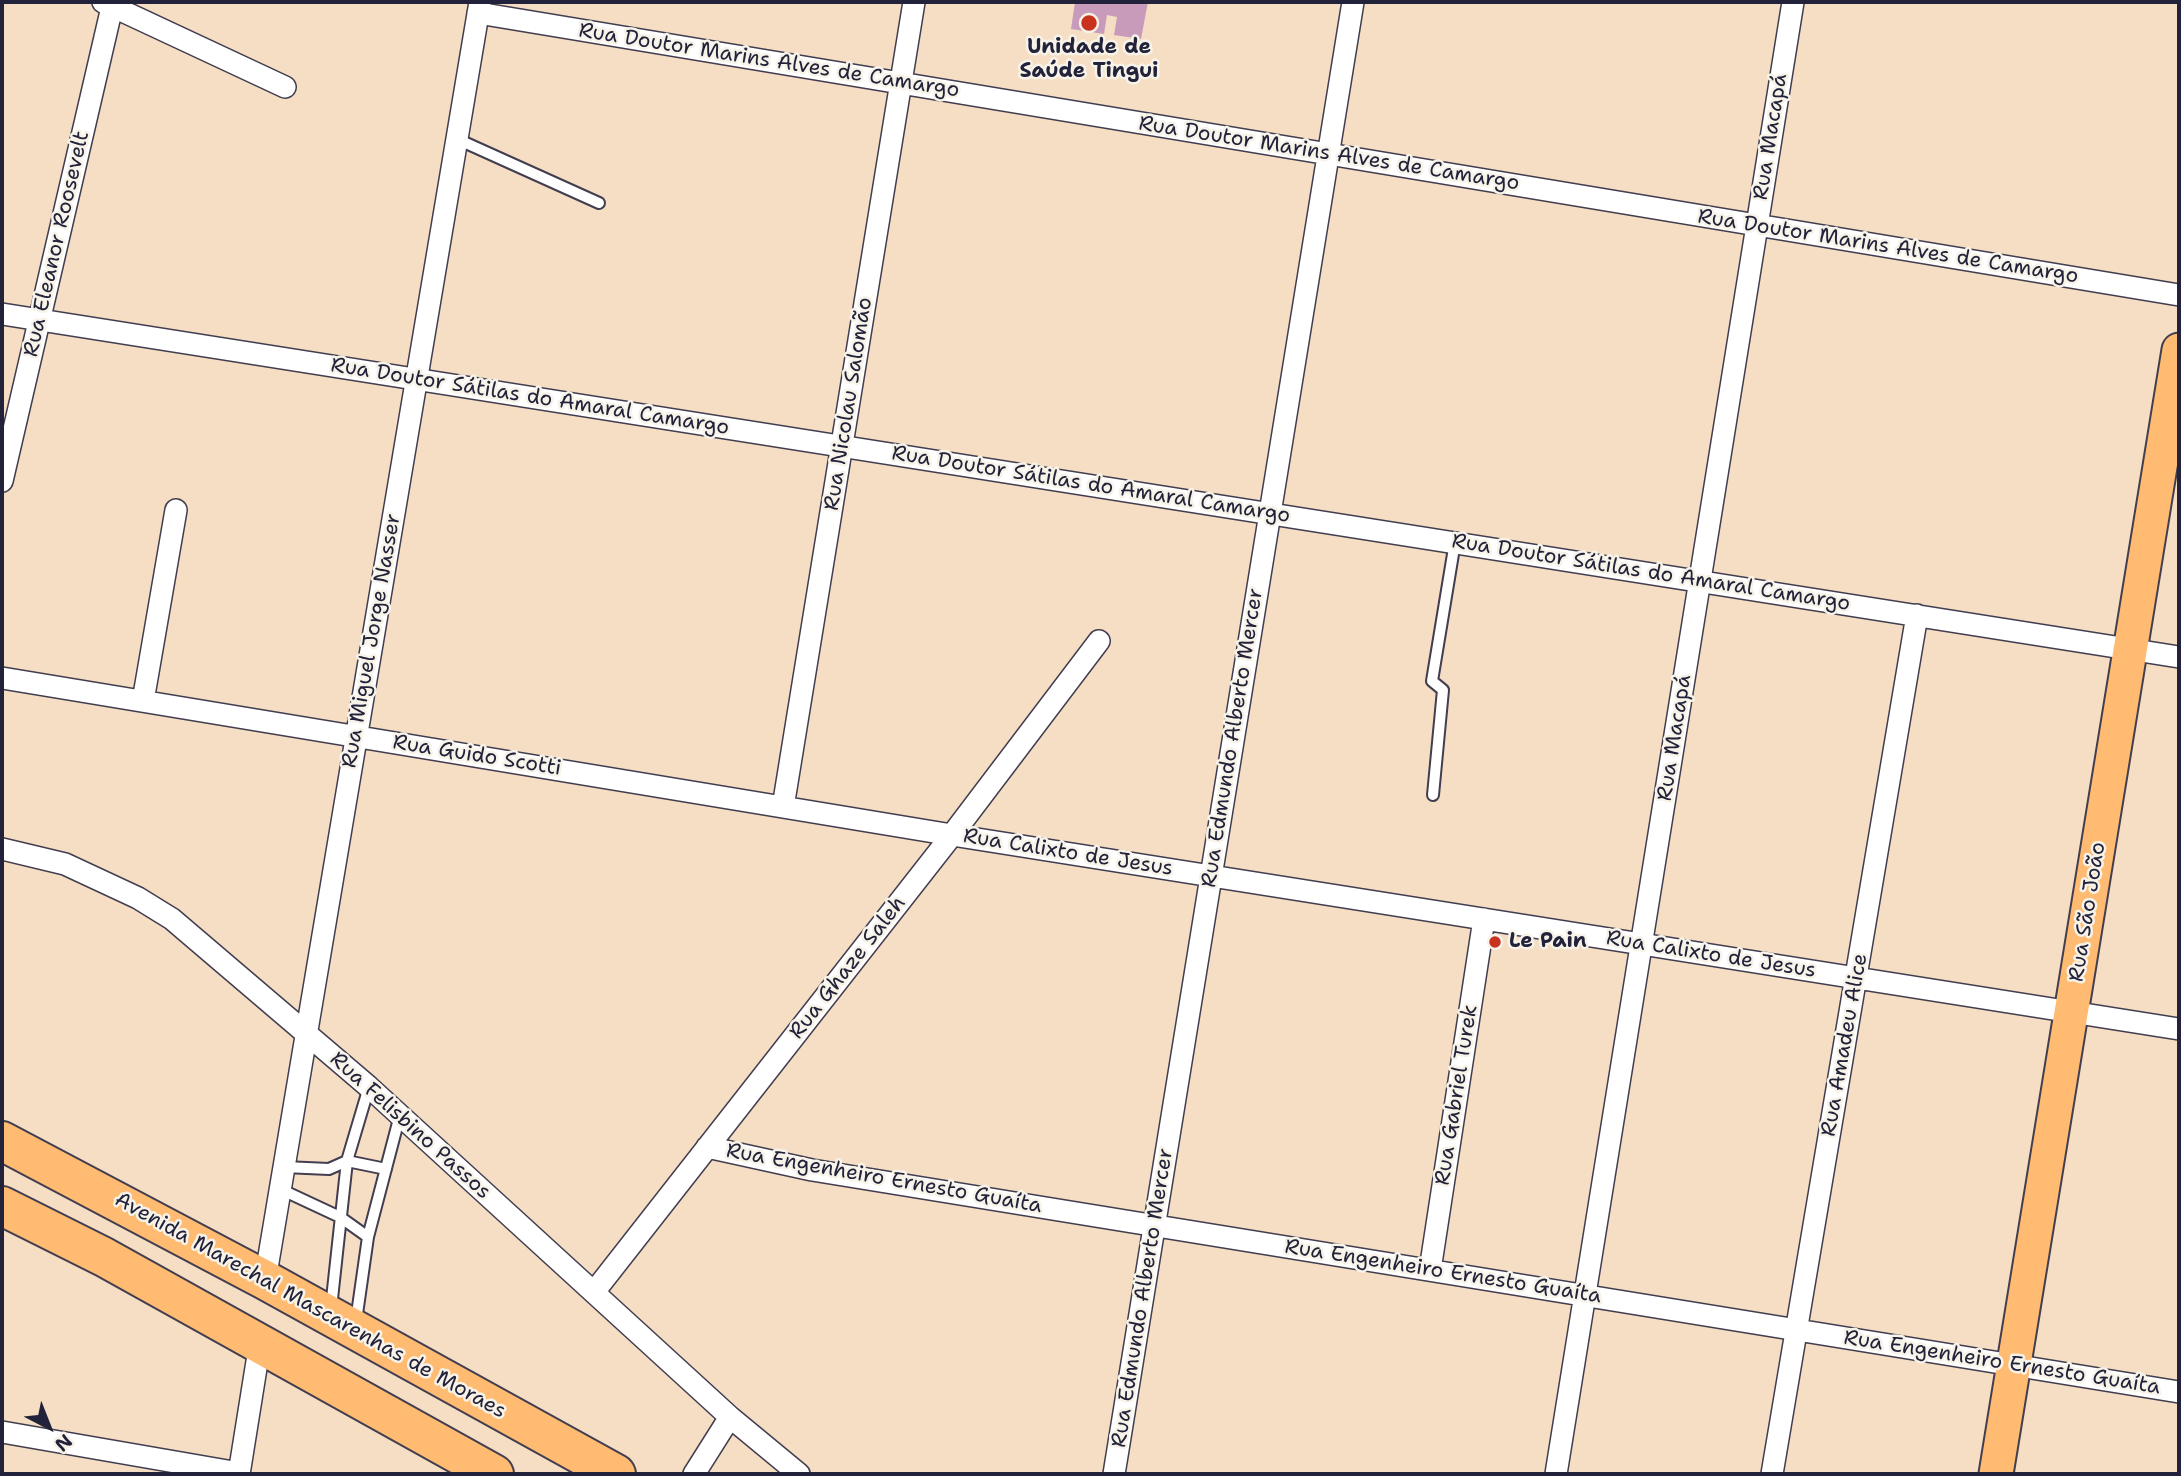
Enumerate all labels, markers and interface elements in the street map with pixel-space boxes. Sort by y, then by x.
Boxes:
marker: Unidade de Saúde Tingui [1079,13,1099,33]
street label: Rua Doutor Marins Alves de Camargo [577,18,961,104]
place label: Unidade de Saúde Tingui [1020,35,1158,85]
street label: Rua Macapá [1749,72,1793,202]
street label: Rua Doutor Marins Alves de Camargo [1137,111,1521,197]
street label: Rua Eleanor Roosevelt [19,129,95,359]
street label: Rua Doutor Marins Alves de Camargo [1696,204,2080,290]
street label: Rua Nicolau Salomão [820,296,878,512]
street label: Rua Doutor Sátilas do Amaral Camargo [329,353,731,441]
street label: Rua Doutor Sátilas do Amaral Camargo [890,441,1292,529]
street label: Rua Miguel Jorge Nasser [337,512,407,770]
street label: Rua Doutor Sátilas do Amaral Camargo [1450,529,1852,617]
street label: Rua Edmundo Alberto Mercer [1197,587,1269,889]
street label: Rua Macapá [1653,673,1697,803]
street label: Rua Guido Scotti [391,730,563,782]
street label: Rua Calixto de Jesus [961,824,1175,882]
street label: Rua São João [2065,840,2111,984]
street label: Rua Ghaze Saleh [784,892,912,1044]
street label: Rua Calixto de Jesus [1604,926,1818,984]
place label: Le Pain [1509,929,1587,955]
marker: Le Pain [1487,934,1503,950]
street label: Rua Amadeu Alice [1816,952,1874,1138]
street label: Rua Gabriel Turek [1430,1003,1484,1187]
street label: Rua Felisbino Passos [324,1047,496,1205]
street label: Rua Engenheiro Ernesto Guaíta [724,1139,1044,1219]
street label: Rua Edmundo Alberto Mercer [1107,1147,1179,1449]
street label: Avenida Marechal Mascarenhas de Moraes [110,1188,510,1424]
street label: Rua Engenheiro Ernesto Guaíta [1283,1235,1603,1309]
street label: Rua Engenheiro Ernesto Guaíta [1842,1326,2162,1400]
north arrow [14,1392,84,1462]
text: N [49,1429,77,1457]

